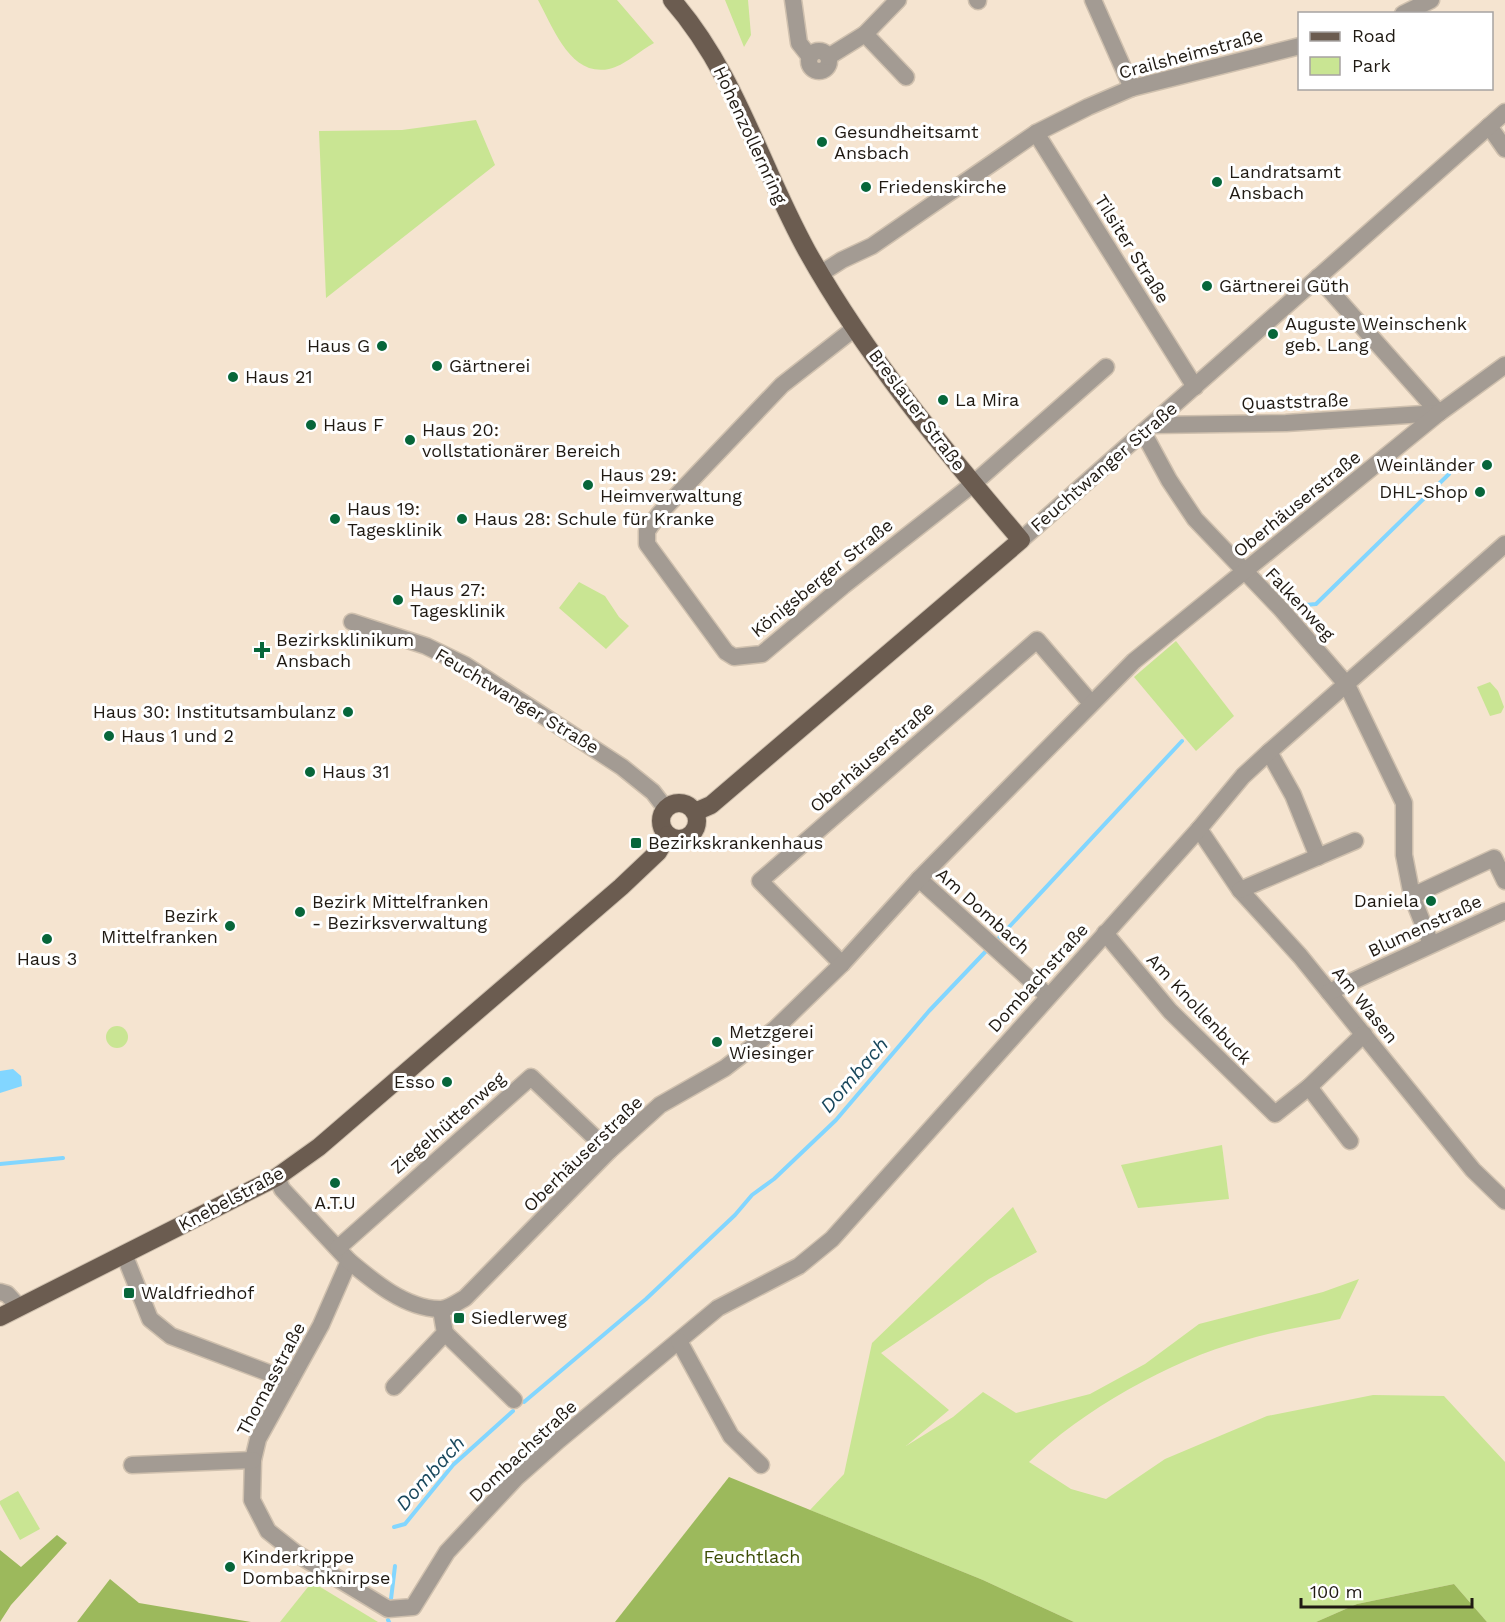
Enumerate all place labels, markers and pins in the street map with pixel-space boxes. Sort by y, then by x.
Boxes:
place label: Gesundheitsamt Ansbach [834,121,979,163]
marker: Gesundheitsamt Ansbach [815,135,829,149]
place label: Landratsamt Ansbach [1229,161,1342,203]
marker: Landratsamt Ansbach [1210,175,1224,189]
place label: Friedenskirche [878,176,1007,197]
marker: Friedenskirche [859,180,873,194]
place label: Gärtnerei Güth [1219,275,1349,296]
marker: Gärtnerei Güth [1200,279,1214,293]
place label: Auguste Weinschenk geb. Lang [1285,313,1467,355]
marker: Auguste Weinschenk geb. Lang [1266,327,1280,341]
place label: Haus G [307,335,370,356]
marker: Haus G [375,339,389,353]
place label: Gärtnerei [449,355,530,376]
marker: Gärtnerei [430,359,444,373]
place label: Haus 21 [245,366,313,387]
marker: Haus 21 [226,370,240,384]
place label: La Mira [955,389,1019,410]
marker: La Mira [936,393,950,407]
place label: Haus F [323,414,384,435]
marker: Haus F [304,418,318,432]
place label: Haus 20: vollstationärer Bereich [422,419,621,461]
marker: Haus 20: vollstationärer Bereich [403,433,417,447]
place label: Weinländer [1376,454,1475,475]
marker: Weinländer [1480,458,1494,472]
place label: Haus 29: Heimverwaltung [600,464,742,506]
marker: Haus 29: Heimverwaltung [581,478,595,492]
place label: DHL-Shop [1379,481,1468,502]
marker: DHL-Shop [1473,485,1487,499]
place label: Haus 19: Tagesklinik [347,498,442,540]
place label: Haus 28: Schule für Kranke [474,508,714,529]
marker: Haus 19: Tagesklinik [328,512,342,526]
marker: Haus 28: Schule für Kranke [455,512,469,526]
place label: Haus 27: Tagesklinik [410,579,505,621]
marker: Haus 27: Tagesklinik [391,593,405,607]
place label: Bezirksklinikum Ansbach [276,629,414,671]
marker: Bezirksklinikum Ansbach [253,641,271,659]
place label: Haus 30: Institutsambulanz [93,701,336,722]
marker: Haus 30: Institutsambulanz [341,705,355,719]
place label: Haus 1 und 2 [121,725,234,746]
marker: Haus 1 und 2 [102,729,116,743]
place label: Haus 31 [322,761,390,782]
marker: Haus 31 [303,765,317,779]
place label: Bezirkskrankenhaus [648,832,823,853]
marker: Bezirkskrankenhaus [629,836,643,850]
place label: Daniela [1354,890,1419,911]
place label: Bezirk Mittelfranken - Bezirksverwaltung [312,891,489,933]
marker: Daniela [1424,894,1438,908]
place label: Bezirk Mittelfranken [101,905,218,947]
marker: Bezirk Mittelfranken - Bezirksverwaltung [293,905,307,919]
marker: Bezirk Mittelfranken [223,919,237,933]
marker: Haus 3 [40,932,54,946]
place label: Haus 3 [17,948,77,969]
place label: Metzgerei Wiesinger [729,1021,814,1063]
marker: Metzgerei Wiesinger [710,1035,724,1049]
place label: Esso [394,1071,435,1092]
marker: Esso [440,1075,454,1089]
marker: A.T.U [328,1176,342,1190]
place label: A.T.U [314,1192,356,1213]
place label: Waldfriedhof [141,1282,254,1303]
marker: Waldfriedhof [122,1286,136,1300]
place label: Siedlerweg [471,1307,567,1328]
marker: Siedlerweg [452,1311,466,1325]
place label: Kinderkrippe Dombachknirpse [242,1546,390,1588]
marker: Kinderkrippe Dombachknirpse [223,1560,237,1574]

